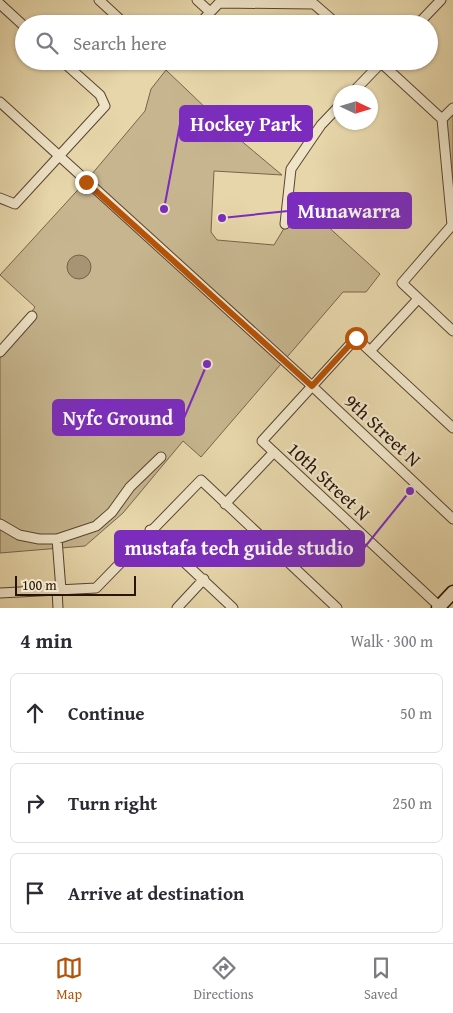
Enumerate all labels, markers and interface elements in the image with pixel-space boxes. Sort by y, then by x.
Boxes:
search box [15,15,438,70]
icon: search [33,29,61,57]
text: Search here [73,29,167,57]
north arrow [333,85,378,130]
callout: Hockey Park [180,106,312,141]
text: Hockey Park [190,109,302,138]
route end [75,171,98,194]
callout: Munawarra [288,193,411,228]
text: Munawarra [297,196,401,225]
route start [345,327,368,350]
street label: 9th Street N [339,387,427,473]
callout: Nyfc Ground [53,400,184,435]
text: Nyfc Ground [63,403,174,432]
street label: 10th Street N [281,435,377,527]
callout: mustafa tech guide studio [115,531,364,566]
text: mustafa tech guide studio [124,533,354,562]
scale bar [15,573,136,596]
text: 100 m [22,575,57,595]
text: 4 min [20,625,72,656]
text: Walk · 300 m [350,629,433,653]
icon: ahead [21,699,49,727]
text: Continue [68,699,145,727]
text: 50 m [400,701,432,725]
icon: right [21,789,49,817]
text: Turn right [68,789,157,817]
text: 250 m [392,791,432,815]
icon: arrive [21,879,49,907]
text: Arrive at destination [68,879,244,907]
tab: Map [55,954,83,1004]
tab: Directions [193,954,254,1004]
tab: Saved [364,954,398,1004]

